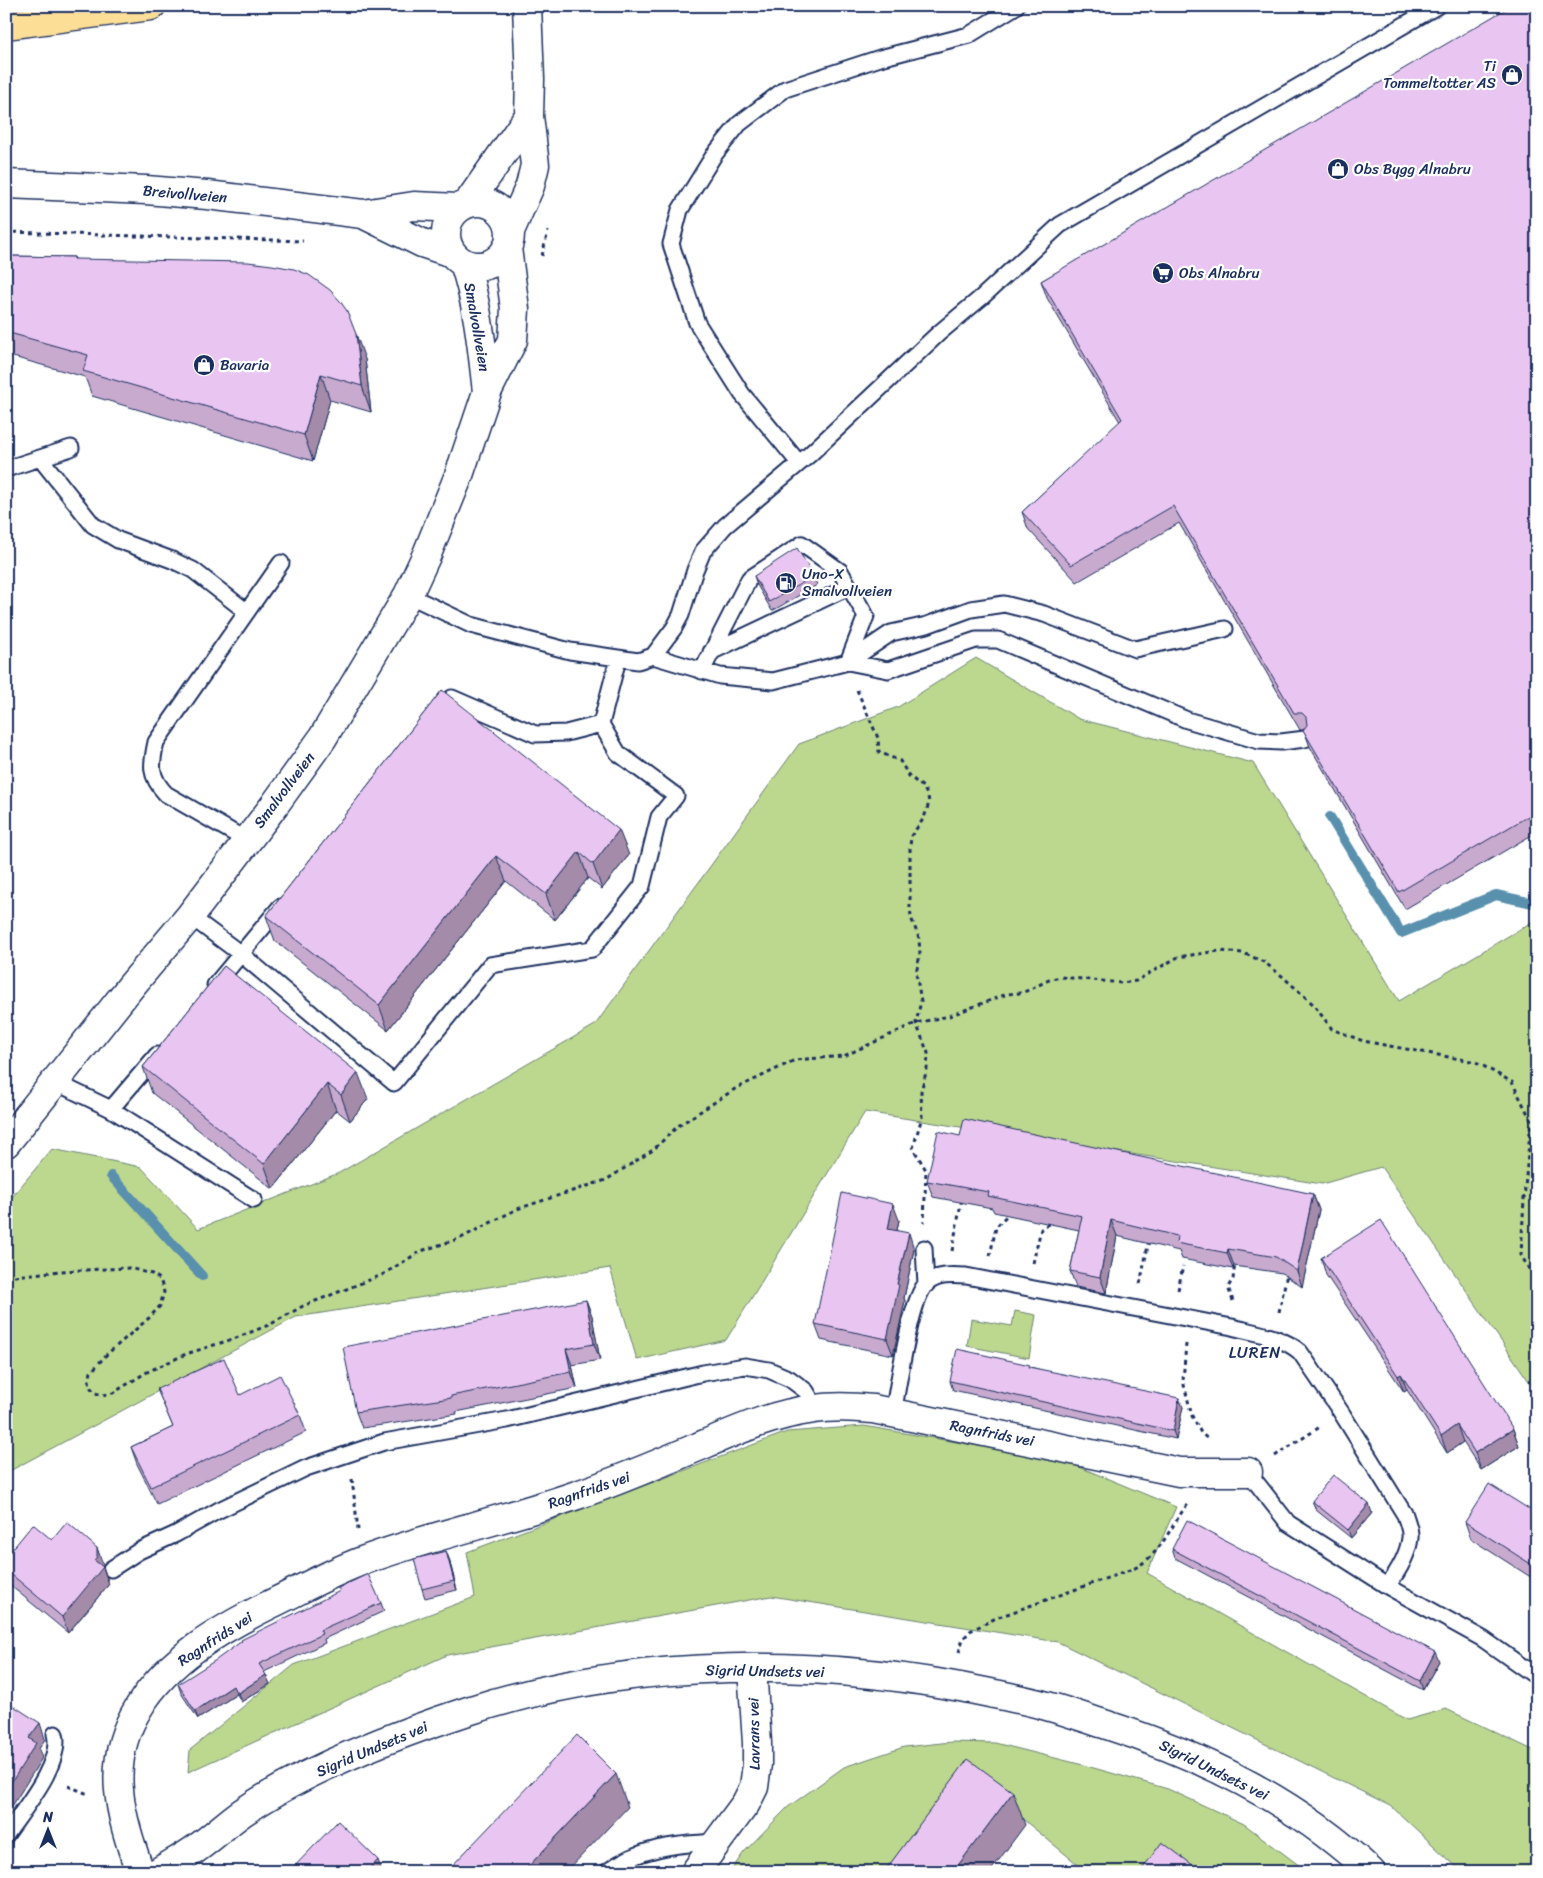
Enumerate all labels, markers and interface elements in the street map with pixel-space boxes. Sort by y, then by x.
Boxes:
place label: Ti Tommeltotter AS [1383,53,1497,96]
shop icon: Ti Tommeltotter AS [1500,63,1524,87]
place label: Obs Bygg Alnabru [1354,156,1471,182]
shop icon: Obs Bygg Alnabru [1326,157,1350,181]
street label: Breivollveien [142,177,228,211]
place label: Obs Alnabru [1179,260,1260,286]
supermarket icon: Obs Alnabru [1151,261,1175,285]
street label: Smalvollveien [456,280,498,374]
place label: Bavaria [220,352,270,378]
shop icon: Bavaria [192,353,216,377]
place label: Uno-X Smalvollveien [802,561,892,604]
fuel station icon: Uno-X Smalvollveien [774,571,798,595]
street label: Smalvollveien [247,746,321,834]
district label: LUREN [1229,1338,1281,1367]
street label: Ragnfrids vei [948,1412,1037,1454]
street label: Ragnfrids vei [544,1464,634,1516]
street label: Ragnfrids vei [172,1604,259,1673]
street label: Sigrid Undsets vei [705,1657,826,1685]
street label: Lavrans vei [740,1697,768,1770]
street label: Sigrid Undsets vei [312,1713,433,1784]
street label: Sigrid Undsets vei [1155,1732,1274,1808]
text: N [42,1805,53,1830]
north arrow [22,1806,72,1856]

